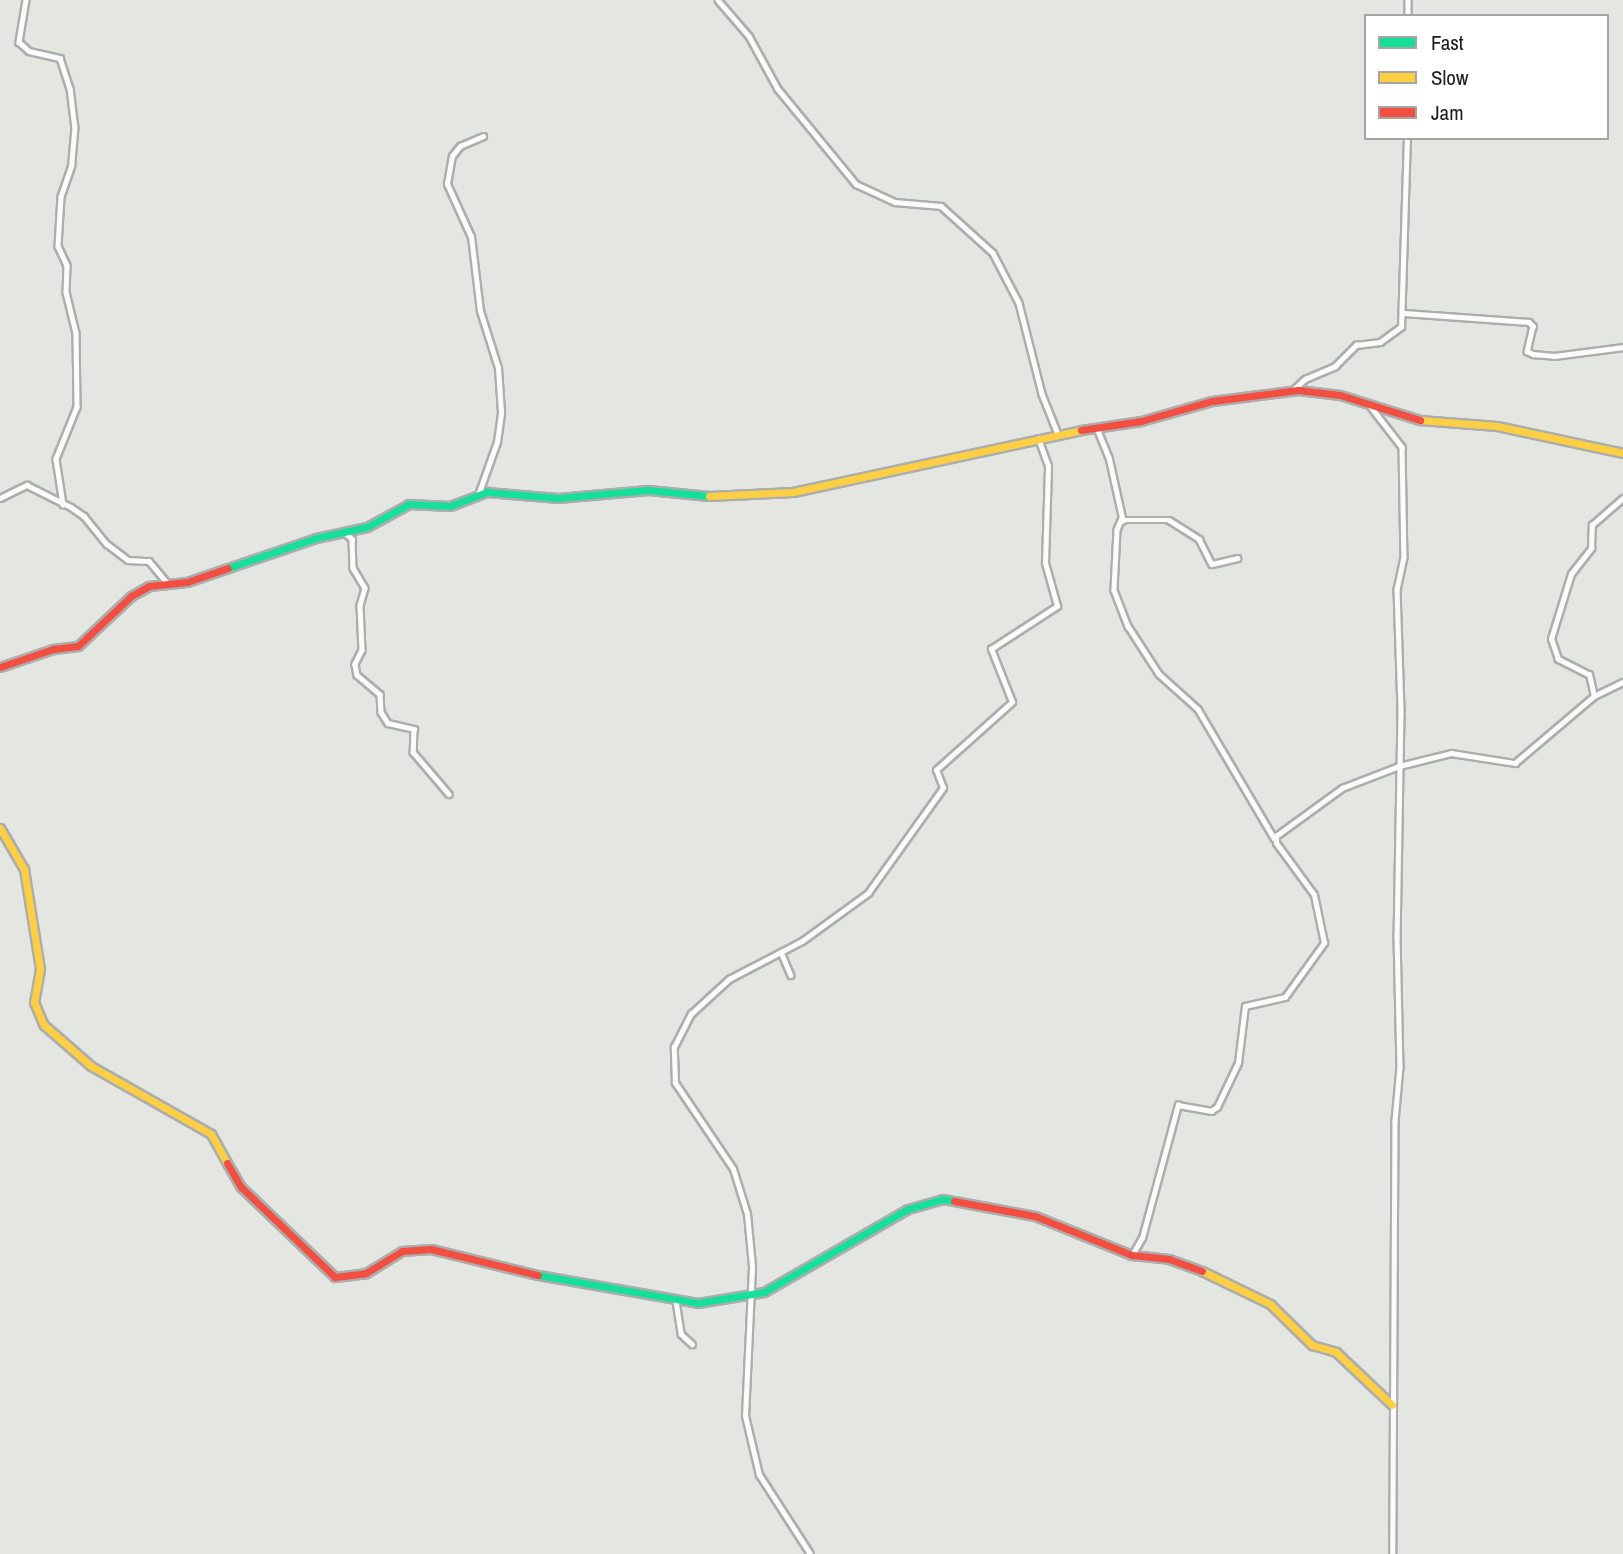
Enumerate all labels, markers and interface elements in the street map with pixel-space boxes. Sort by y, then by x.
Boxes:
legend [1364,14,1609,140]
text: Fast [1431,28,1464,57]
text: Slow [1431,63,1468,92]
text: Jam [1431,98,1464,127]

